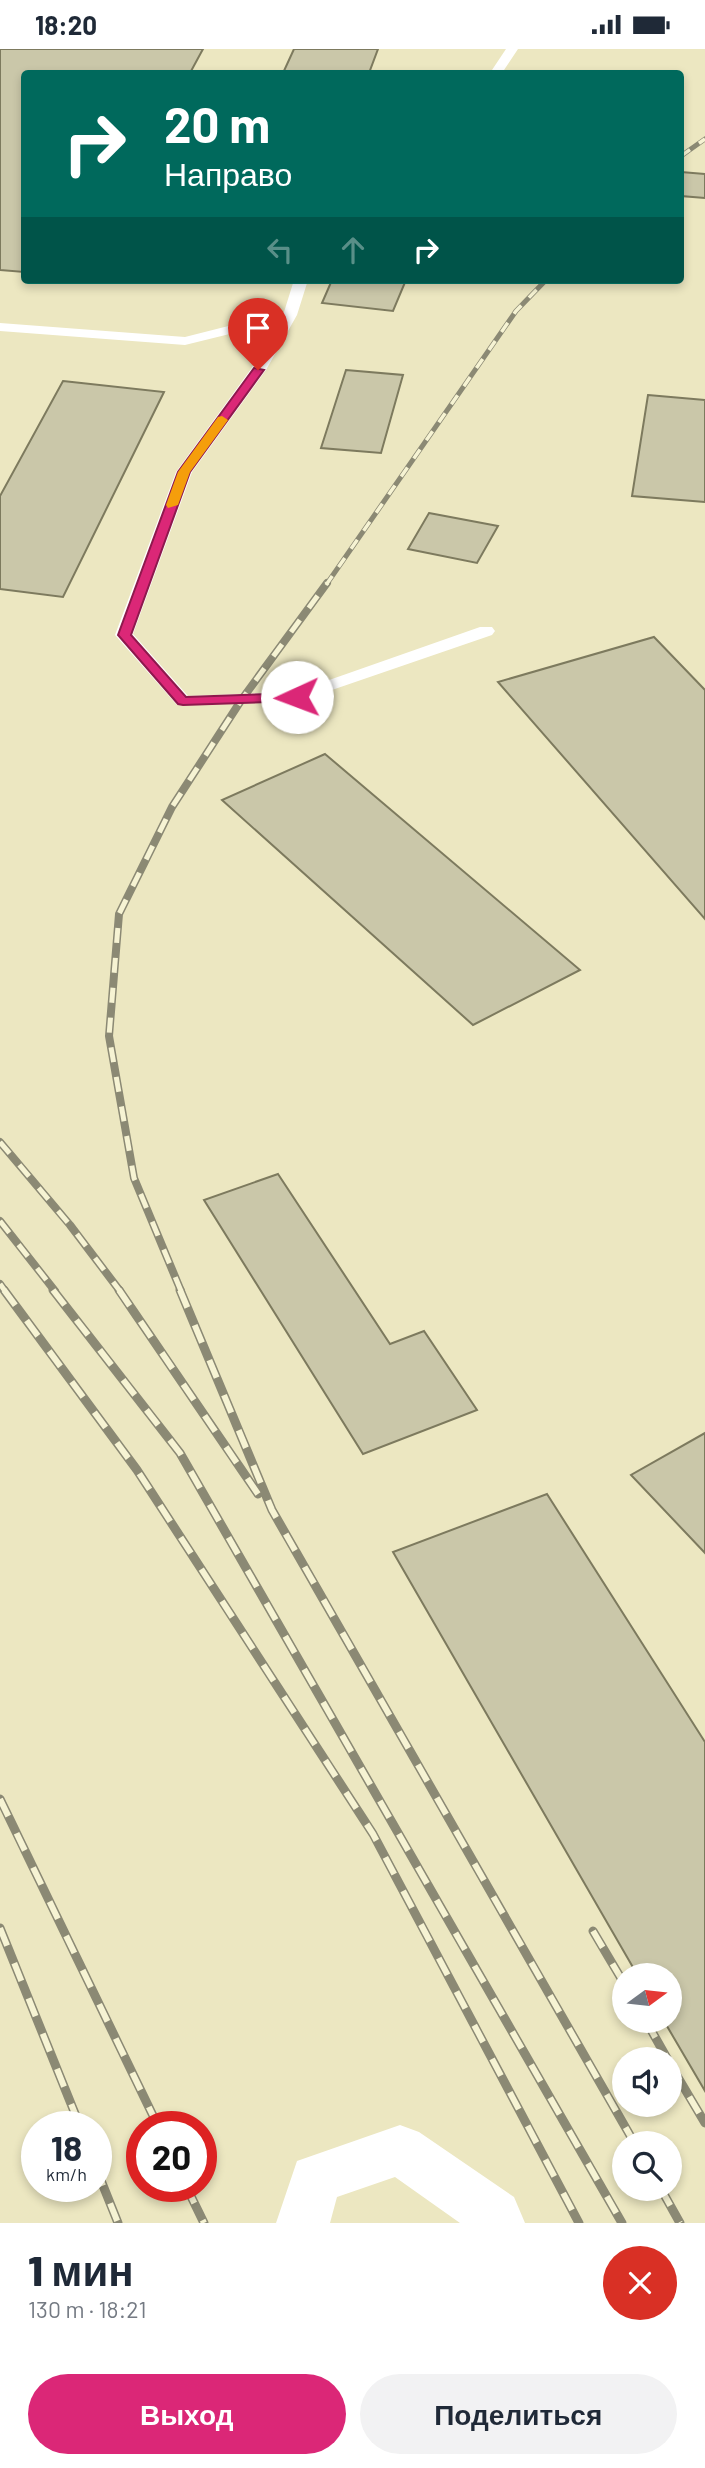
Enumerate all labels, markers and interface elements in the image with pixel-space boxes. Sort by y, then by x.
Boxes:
text: 18:20 [35,9,97,40]
text: 20 m [164,94,270,153]
icon: right [49,98,140,189]
text: Направо [164,154,292,192]
icon: left [261,231,299,269]
icon: ahead [334,231,372,269]
icon: right [407,231,445,269]
pin [228,298,288,370]
icon: arrive [239,309,277,347]
position arrow [260,660,334,734]
north arrow [612,1963,682,2033]
map controls [612,1963,682,2201]
button: sound [612,2047,682,2117]
speed limit sign: 20 [126,2111,217,2202]
text: 18 [51,2126,82,2168]
button: search [612,2131,682,2201]
text: km/h [46,2163,87,2185]
text: 1 мин [28,2244,134,2294]
button: close [603,2246,677,2320]
text: 130 m · 18:21 [28,2295,146,2323]
button: Выход [28,2374,346,2454]
button: Поделиться [360,2374,677,2454]

